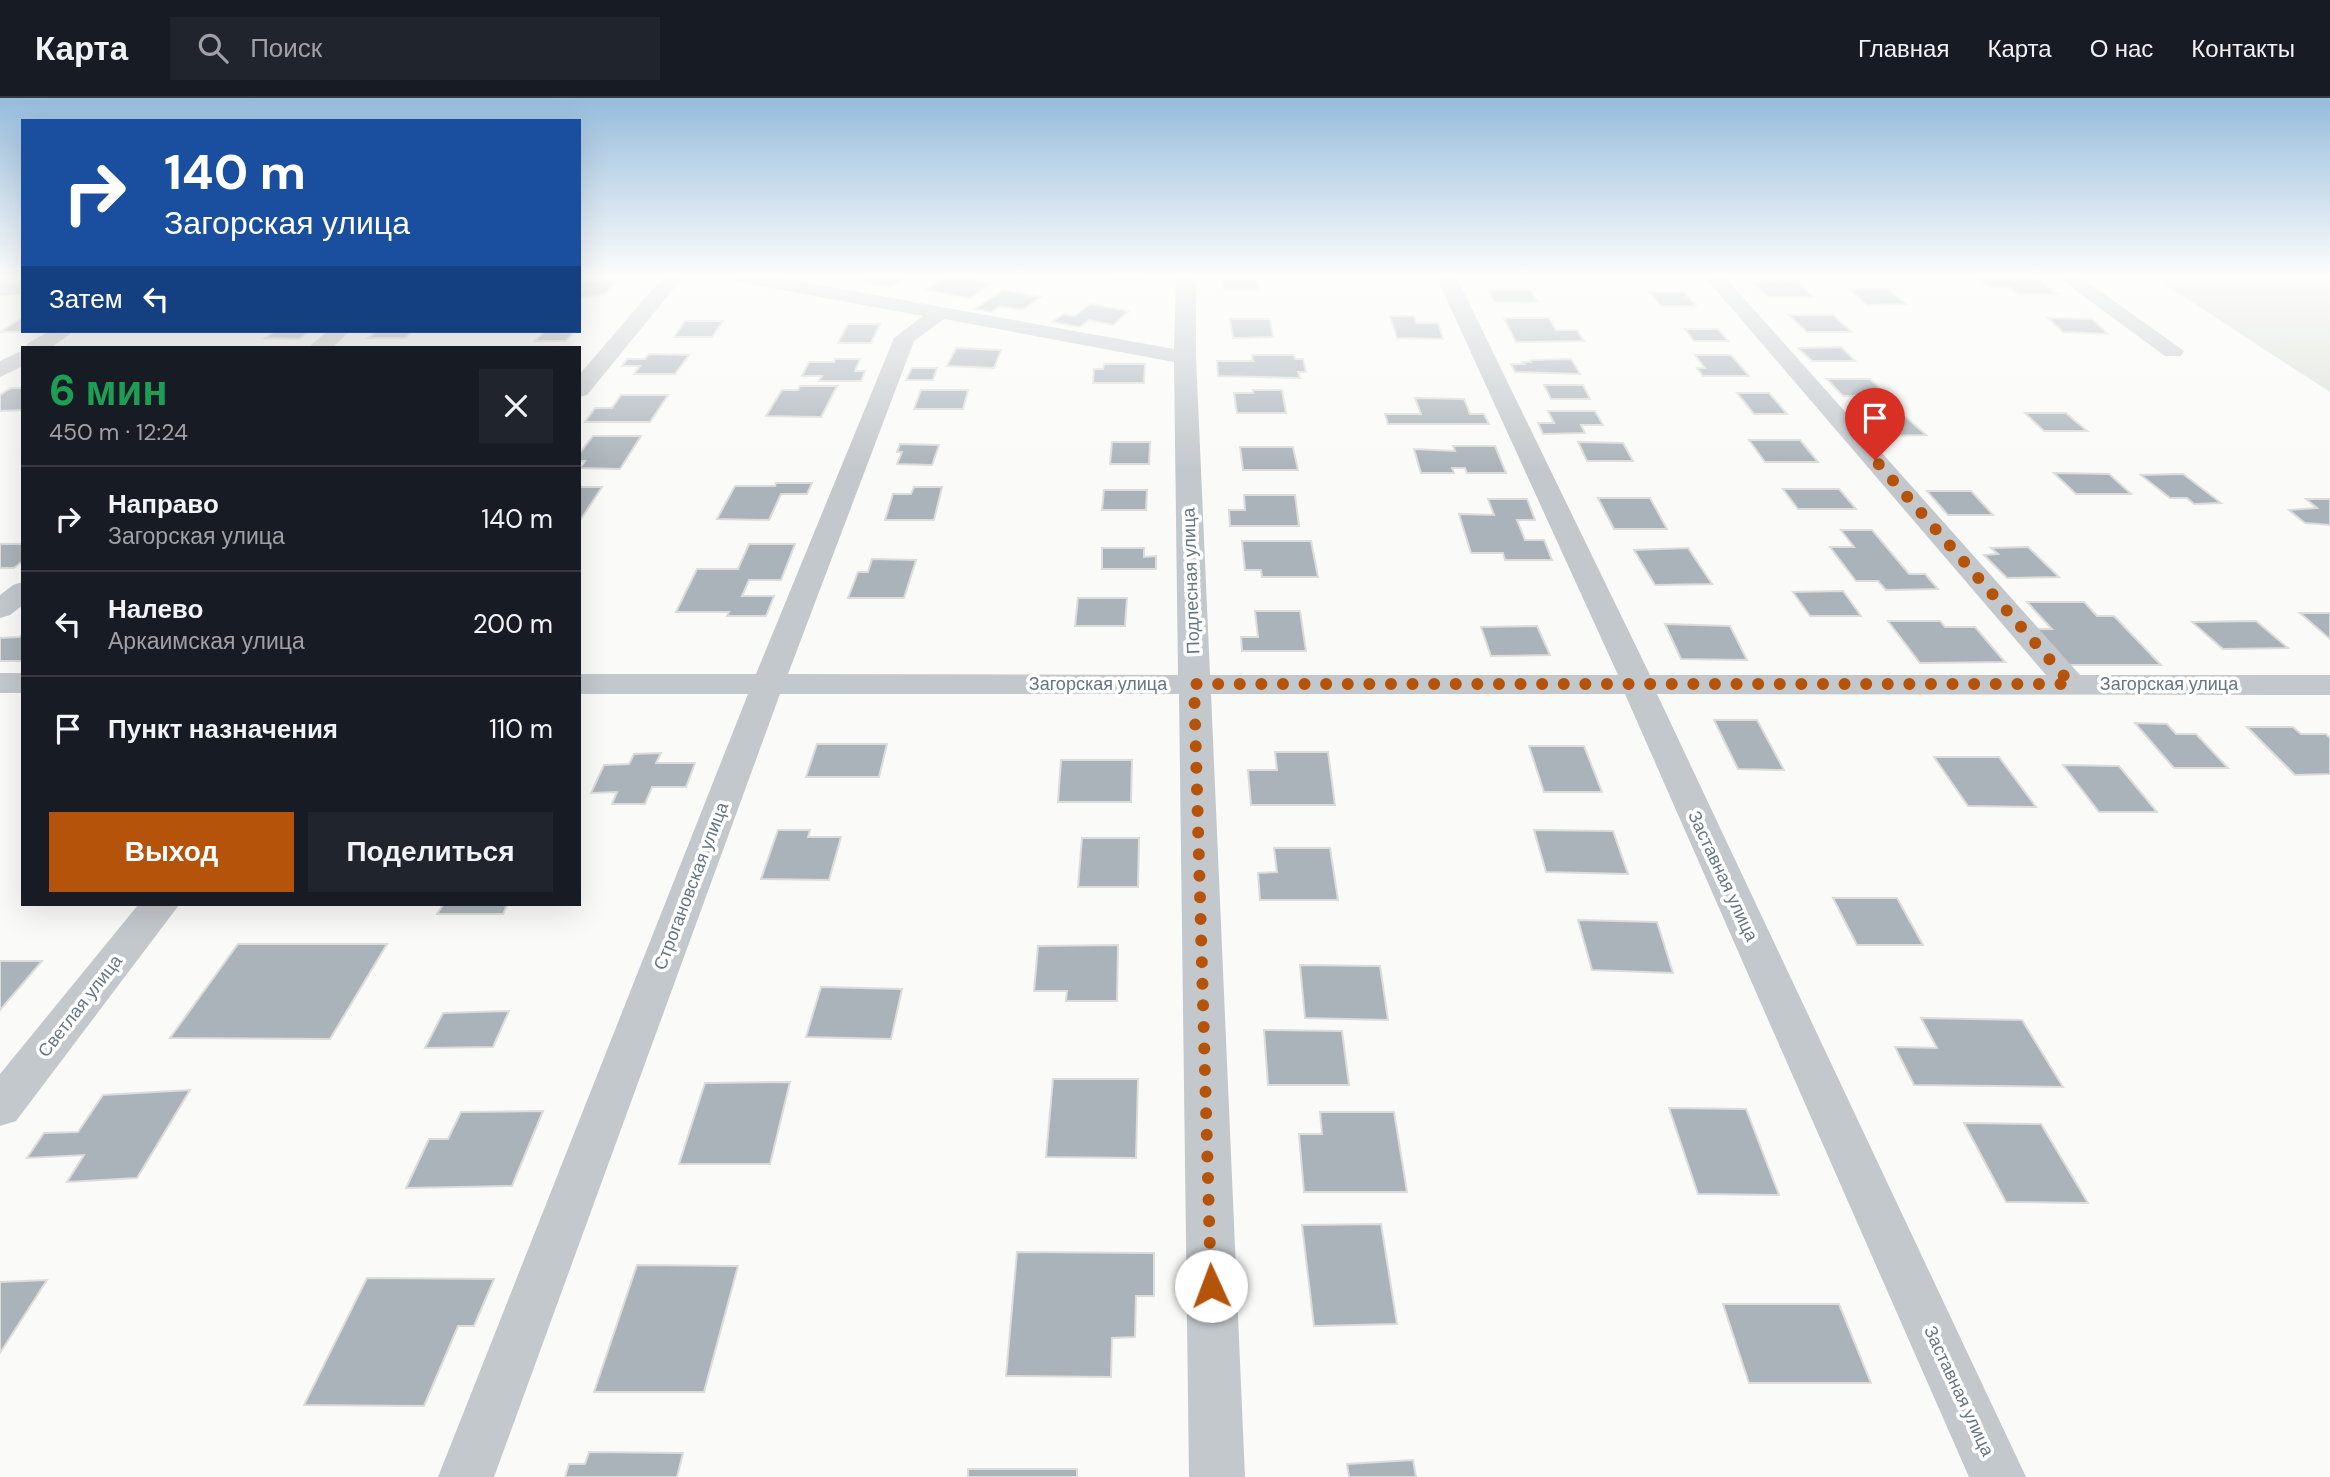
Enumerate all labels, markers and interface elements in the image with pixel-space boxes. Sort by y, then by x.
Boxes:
search box [170,17,660,80]
text: Карта [35,27,128,70]
icon: search [194,29,232,67]
text: Поиск [250,31,322,65]
text: Главная [1858,33,1949,64]
text: Карта [1987,33,2052,64]
text: О нас [2090,33,2153,64]
text: Контакты [2191,33,2295,64]
text: 140 m [164,140,306,204]
icon: right [49,147,140,238]
text: Загорская улица [164,202,410,244]
icon: left [137,280,175,318]
text: Затем [49,282,123,316]
text: 6 мин [49,363,168,418]
button: close [479,369,553,443]
pin [1845,388,1905,460]
icon: arrive [1856,399,1894,437]
text: 450 m · 12:24 [49,417,188,447]
text: Направо [108,487,219,521]
icon: right [49,500,87,538]
text: 140 m [481,502,553,536]
street label: Подлесная улица [1176,506,1206,655]
text: Загорская улица [108,521,285,551]
text: Налево [108,592,203,626]
icon: left [49,605,87,643]
text: 200 m [473,607,553,641]
text: Аркаимская улица [108,626,305,656]
street label: Загорская улица [1029,672,1168,696]
street label: Загорская улица [2100,672,2239,696]
icon: arrive [49,710,87,748]
text: Пункт назначения [108,712,338,746]
text: 110 m [489,712,553,746]
street label: Строгановская улица [648,798,734,973]
street label: Заставная улица [1682,807,1764,946]
button: Выход [49,812,294,892]
button: Поделиться [308,812,553,892]
street label: Светлая улица [32,949,128,1062]
position arrow [1174,1249,1248,1323]
street label: Заставная улица [1918,1322,2000,1461]

